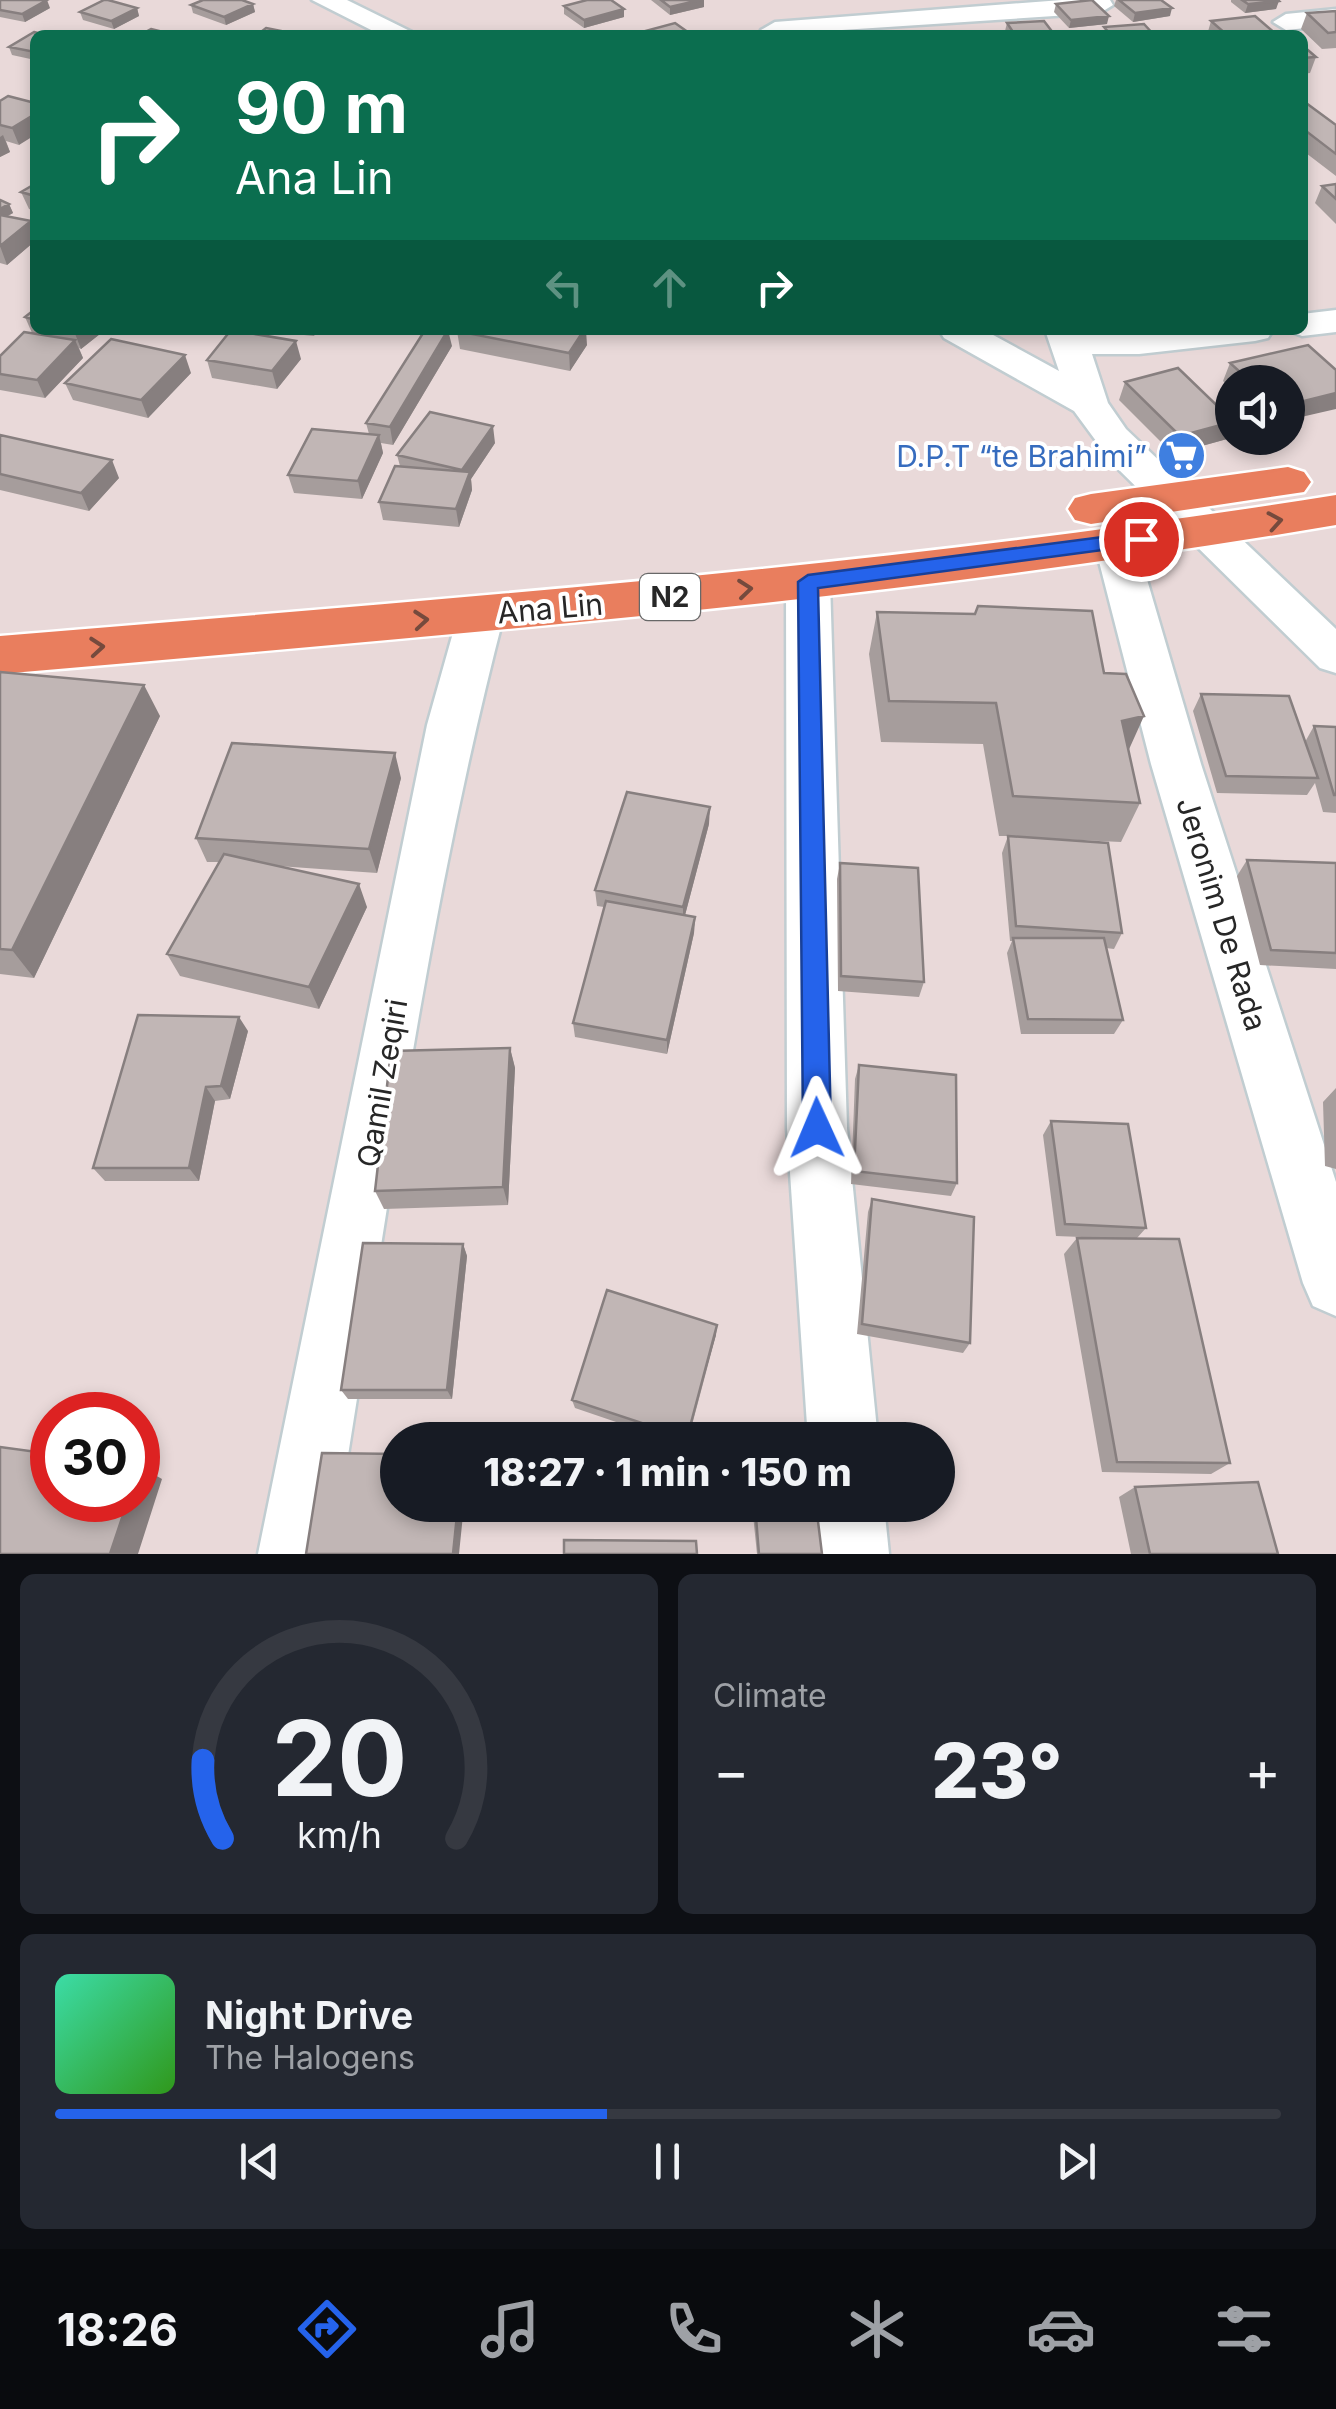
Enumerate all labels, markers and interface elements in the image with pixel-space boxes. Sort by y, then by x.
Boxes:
text: 90 m [235,65,408,150]
icon: right [70,70,200,200]
text: Ana Lin [235,150,394,205]
icon: left [537,260,592,315]
icon: ahead [642,260,697,315]
icon: right [747,260,802,315]
map controls [1215,365,1305,455]
button: sound [1215,365,1305,455]
supermarket icon: D.P.T “te Brahimi” [1156,430,1208,482]
place label: D.P.T “te Brahimi” [896,438,1147,474]
pin [1099,497,1184,582]
one-way arrow [1267,511,1283,532]
icon: arrive [1114,512,1169,567]
road number: N2 [640,574,700,620]
one-way arrow [737,579,753,600]
street label: Ana Lin [496,585,604,631]
one-way arrow [413,609,429,631]
one-way arrow [90,636,106,658]
street label: Jeronim De Rada [1169,793,1275,1035]
street label: Qamil Zeqiri [350,996,414,1170]
position arrow [765,1076,869,1180]
speed limit sign: 30 [30,1392,160,1522]
text: 18:27 · 1 min · 150 m [483,1449,852,1495]
text: Climate [713,1676,827,1715]
text: 20 [271,1695,407,1821]
text: 23° [931,1725,1063,1816]
text: − [713,1738,749,1804]
text: + [1245,1738,1281,1804]
text: km/h [297,1813,381,1857]
text: Night Drive [205,1992,413,2038]
text: The Halogens [205,2038,415,2077]
icon: previous [232,2134,287,2189]
icon: pause [640,2134,695,2189]
icon: next [1049,2134,1104,2189]
icon: directions [292,2294,362,2364]
icon: music [475,2294,545,2364]
icon: phone [659,2294,729,2364]
icon: climate [842,2294,912,2364]
icon: car [1026,2294,1096,2364]
icon: filters [1209,2294,1279,2364]
text: 18:26 [57,2302,178,2357]

